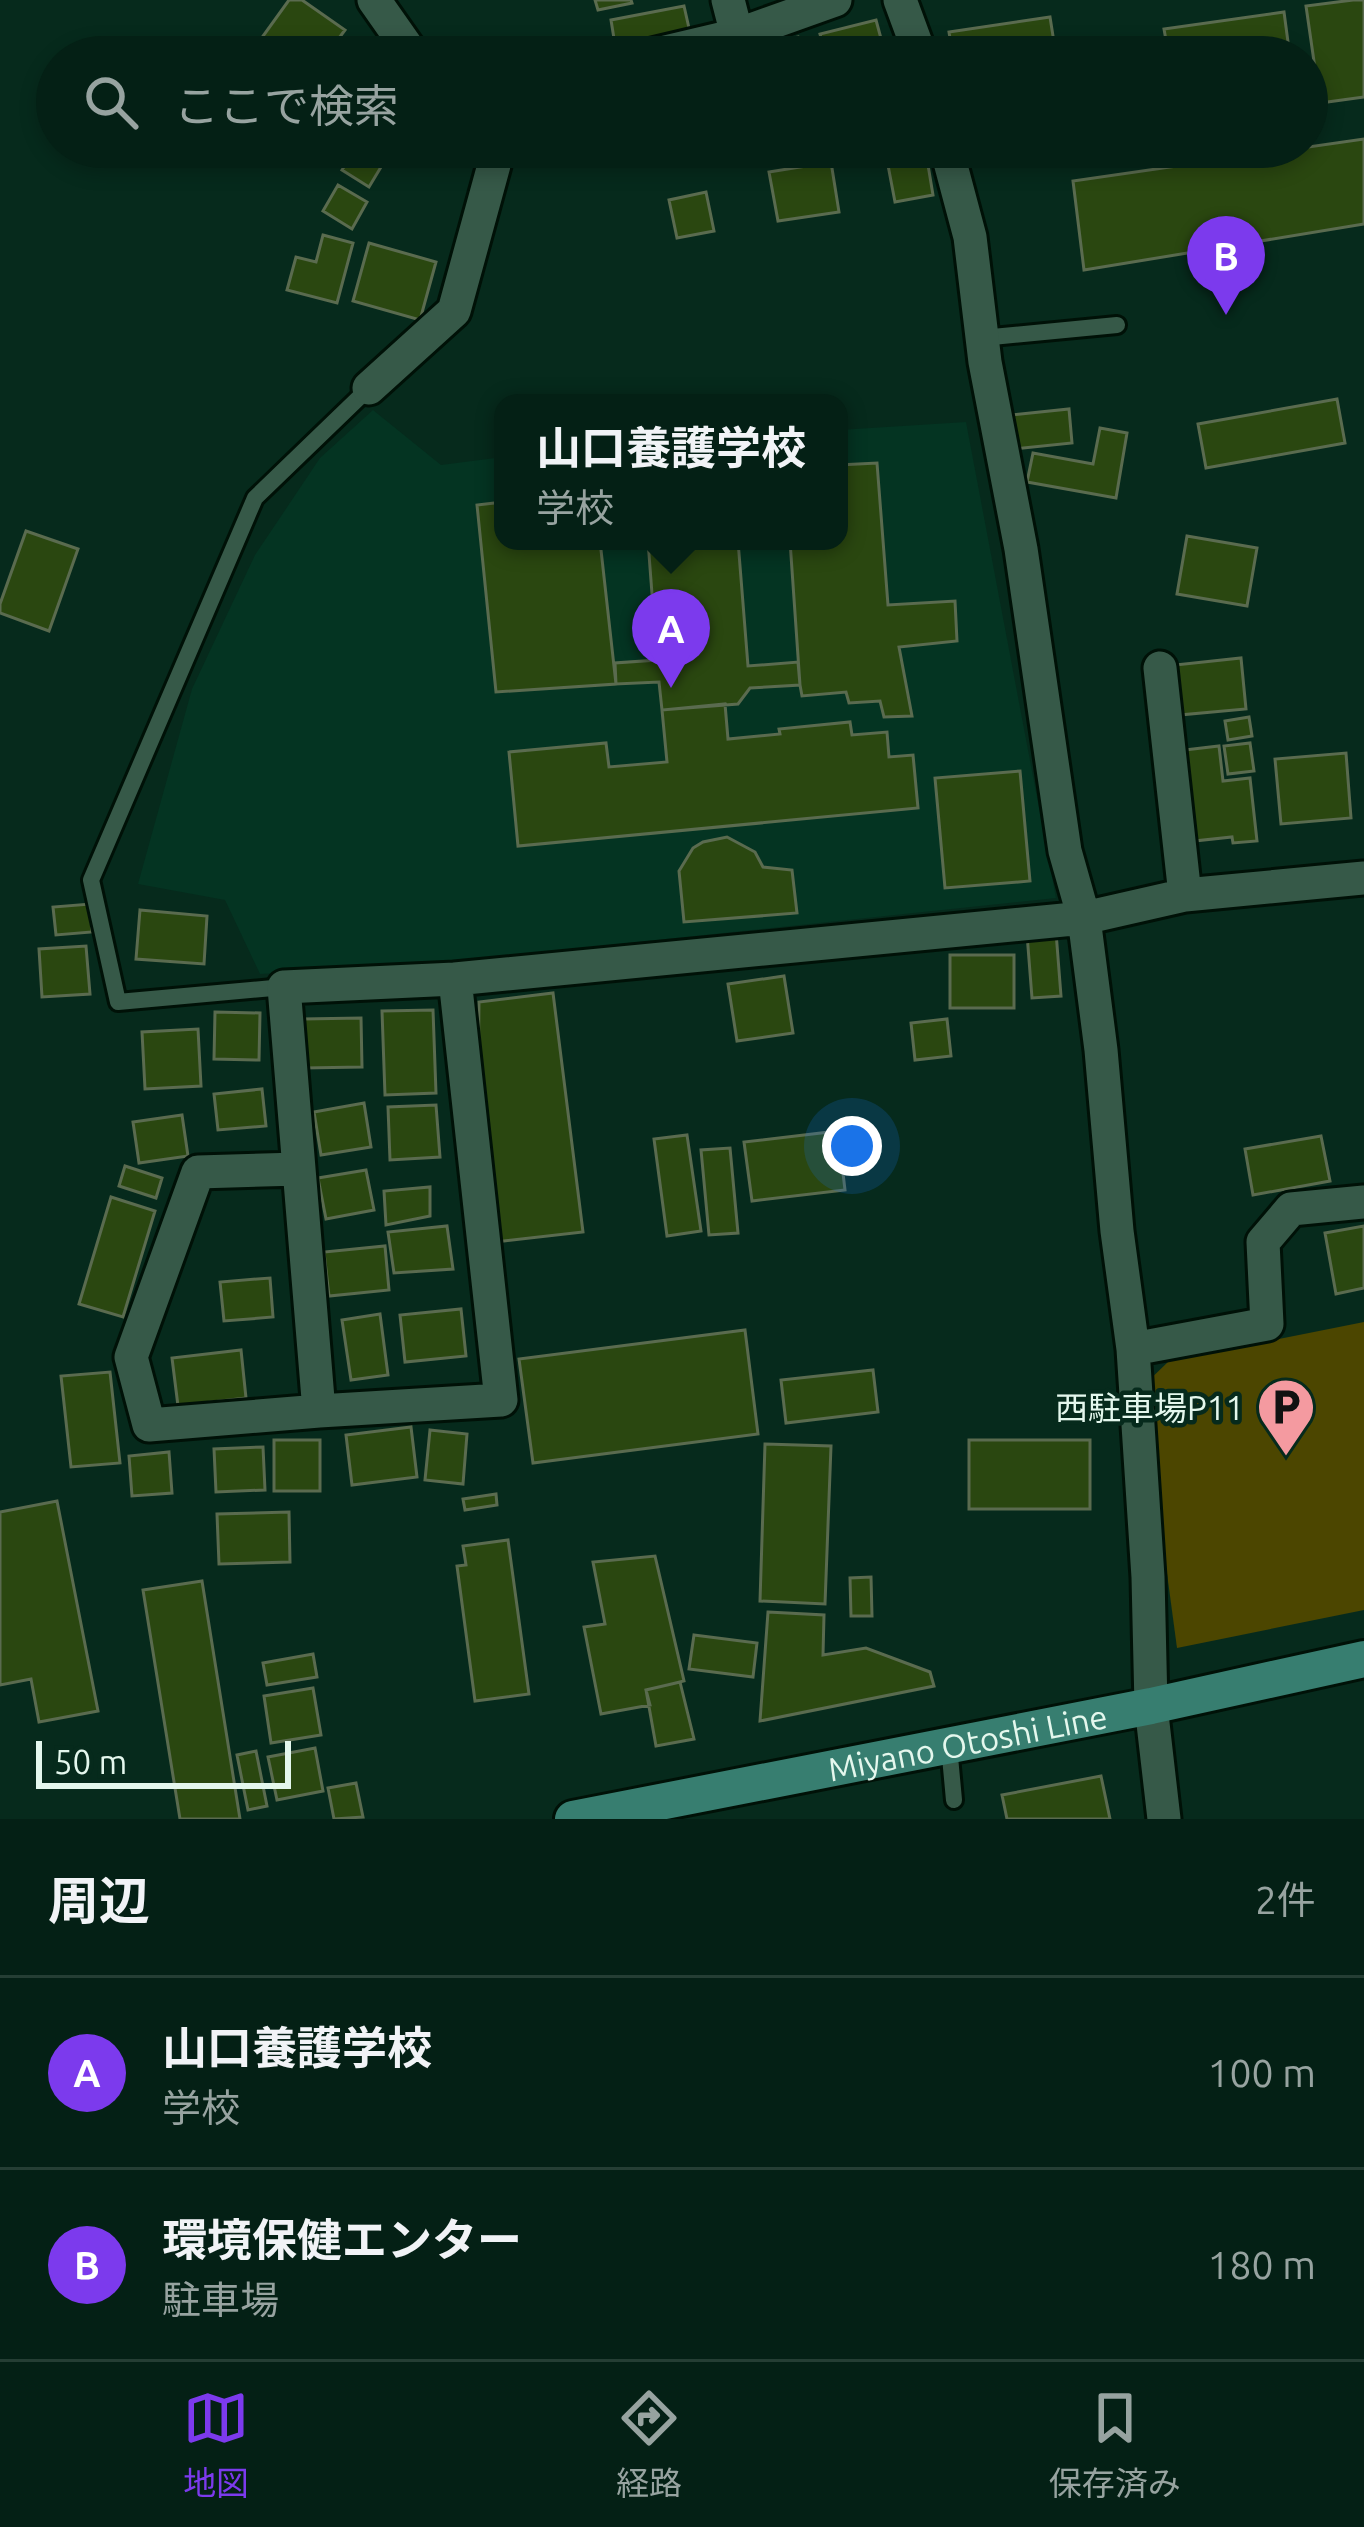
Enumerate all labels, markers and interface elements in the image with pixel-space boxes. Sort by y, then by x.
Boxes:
search box [36,36,1328,168]
icon: search [78,69,144,135]
text: ここで検索 [174,80,399,131]
pin: B [1187,216,1265,315]
popup [494,394,848,550]
text: 山口養護学校 [536,422,806,473]
text: 学校 [536,486,614,529]
pin: A [632,589,710,688]
your location [822,1116,882,1176]
parking icon: 西駐車場P11 [1255,1376,1317,1458]
place label: 西駐車場P11 [1055,1389,1244,1426]
street label: Miyano Otoshi Line [825,1696,1110,1787]
scale bar [36,1735,291,1788]
text: 50 m [54,1743,127,1780]
text: 周辺 [48,1871,150,1929]
text: 2件 [1255,1878,1316,1921]
text: 山口養護学校 [162,2022,432,2073]
text: A [73,2051,101,2094]
text: 100 m [1207,2051,1316,2094]
text: 学校 [162,2086,240,2129]
text: 環境保健エンター [162,2214,522,2265]
text: B [74,2243,100,2286]
text: 180 m [1207,2243,1316,2286]
text: 駐車場 [162,2278,279,2321]
tab: 地図 [183,2385,249,2505]
tab: 経路 [616,2385,682,2505]
tab: 保存済み [1049,2385,1181,2505]

